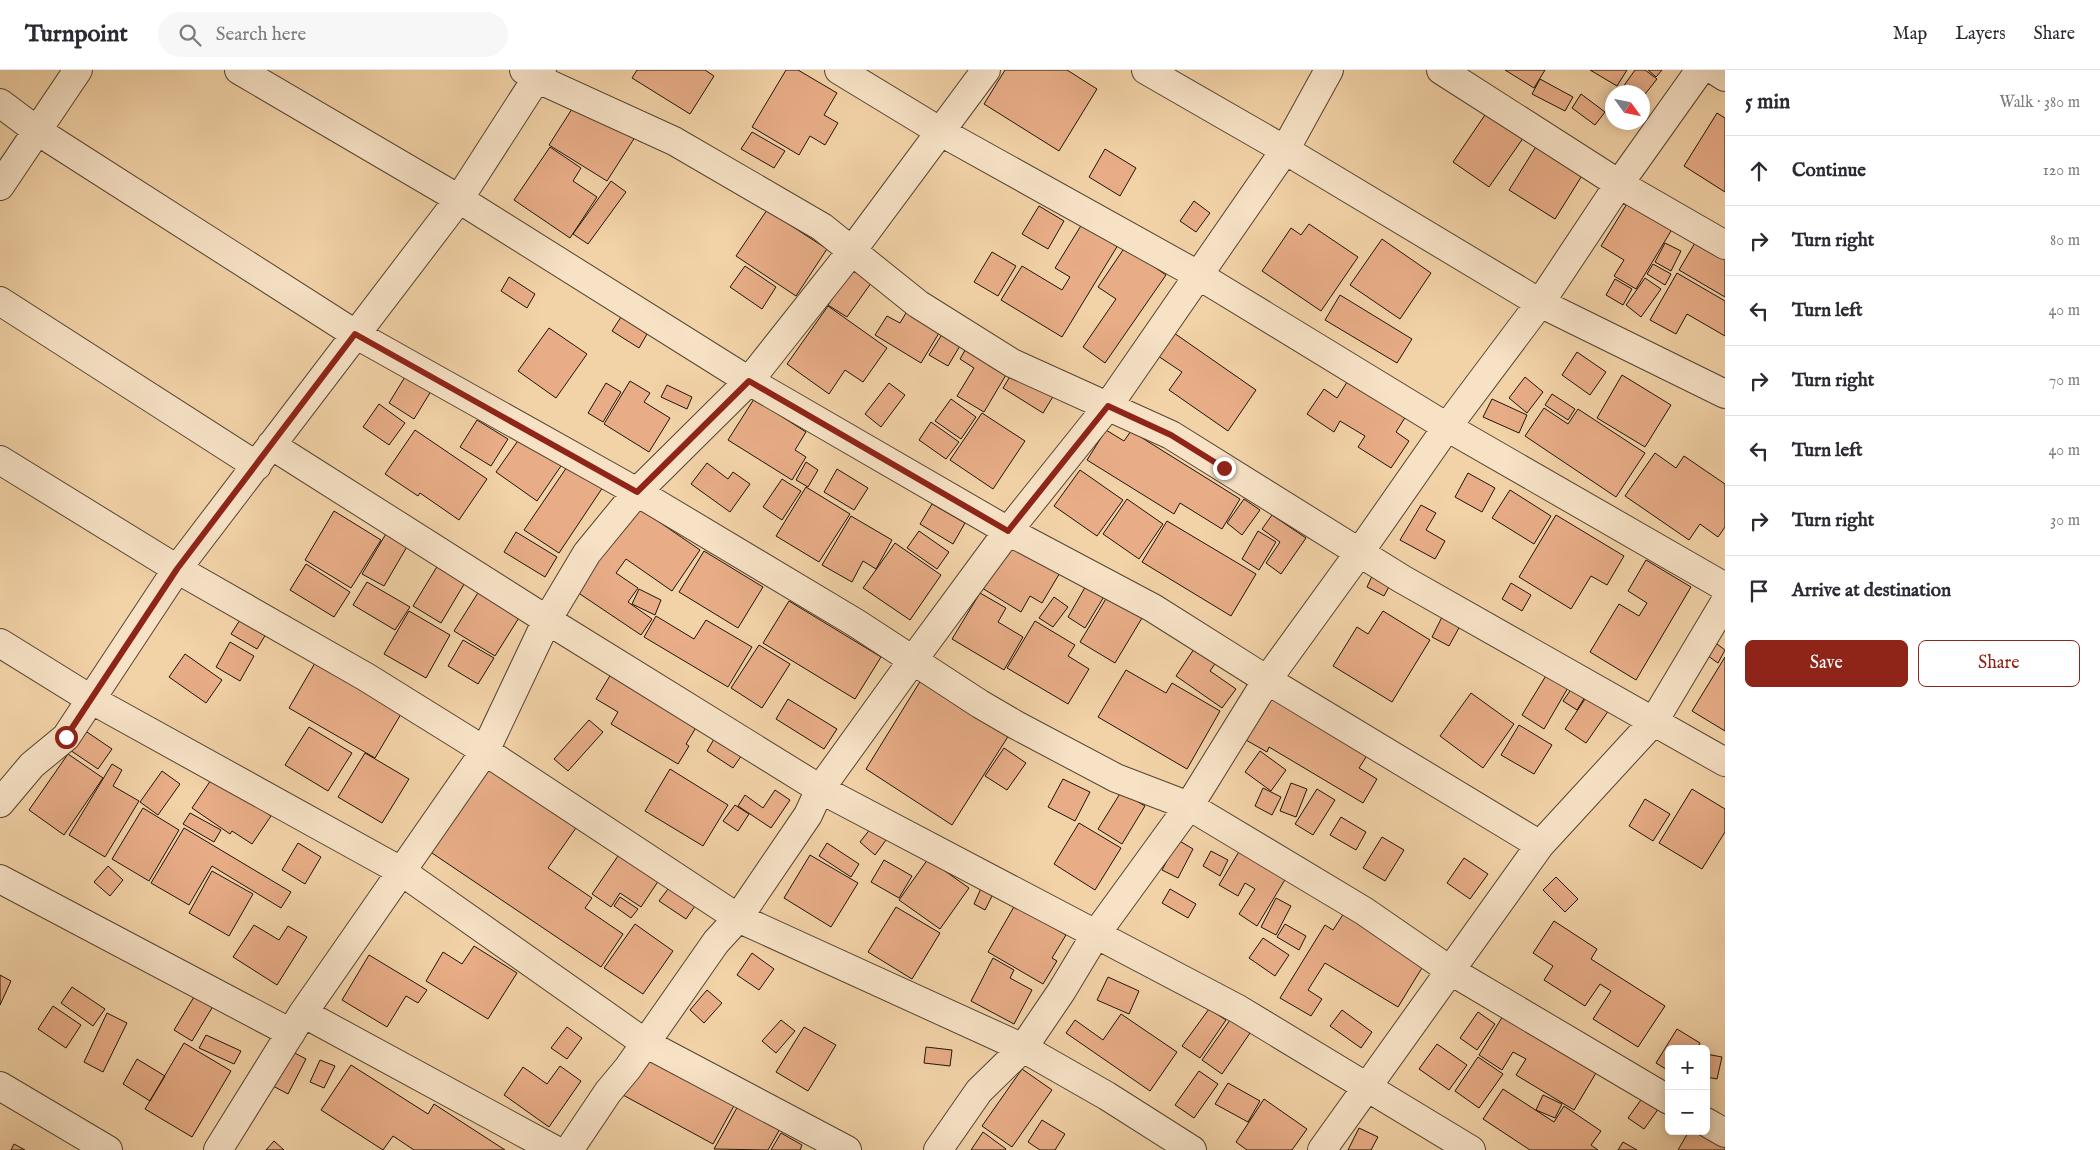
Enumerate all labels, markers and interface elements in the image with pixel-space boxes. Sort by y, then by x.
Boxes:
search box [158,12,508,57]
text: Turnpoint [25,19,128,50]
icon: search [176,21,204,49]
text: Search here [216,23,306,47]
text: Map [1893,23,1927,46]
text: Layers [1955,23,2006,46]
text: Share [2034,23,2075,46]
north arrow [1605,85,1650,130]
text: 5 min [1745,89,1790,116]
text: Walk · 380 m [1999,93,2080,113]
icon: ahead [1745,157,1773,185]
text: Continue [1792,159,1866,183]
text: 120 m [2043,161,2080,181]
icon: right [1745,227,1773,255]
text: Turn right [1792,229,1874,253]
text: 80 m [2050,231,2080,251]
icon: left [1745,297,1773,325]
text: Turn left [1792,299,1863,323]
text: 40 m [2048,301,2080,321]
icon: right [1745,367,1773,395]
text: Turn right [1792,369,1874,393]
text: 70 m [2049,371,2080,391]
icon: left [1745,437,1773,465]
text: Turn left [1792,439,1863,463]
text: 40 m [2048,441,2080,461]
route end [1213,457,1236,480]
icon: right [1745,507,1773,535]
text: Turn right [1792,509,1874,533]
text: 30 m [2050,511,2080,531]
icon: arrive [1745,577,1773,605]
text: Arrive at destination [1792,579,1951,603]
button: Save [1745,640,1908,687]
button: Share [1918,640,2080,687]
route start [55,726,78,749]
map controls [1665,1045,1710,1135]
button: + [1665,1045,1710,1090]
button: − [1665,1090,1710,1135]

